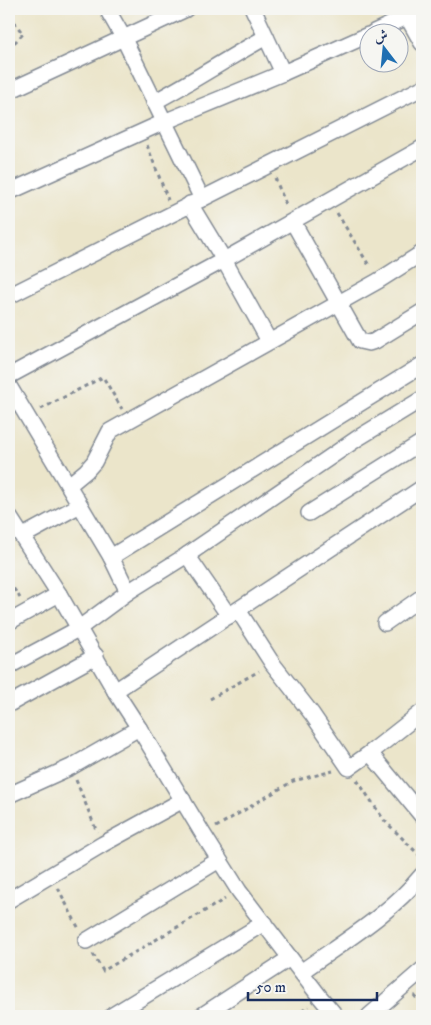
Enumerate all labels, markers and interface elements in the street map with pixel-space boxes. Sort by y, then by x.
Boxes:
north arrow [358,22,408,72]
text: ش [372,26,390,47]
scale bar [248,970,377,1002]
text: 50 m [256,978,286,997]

